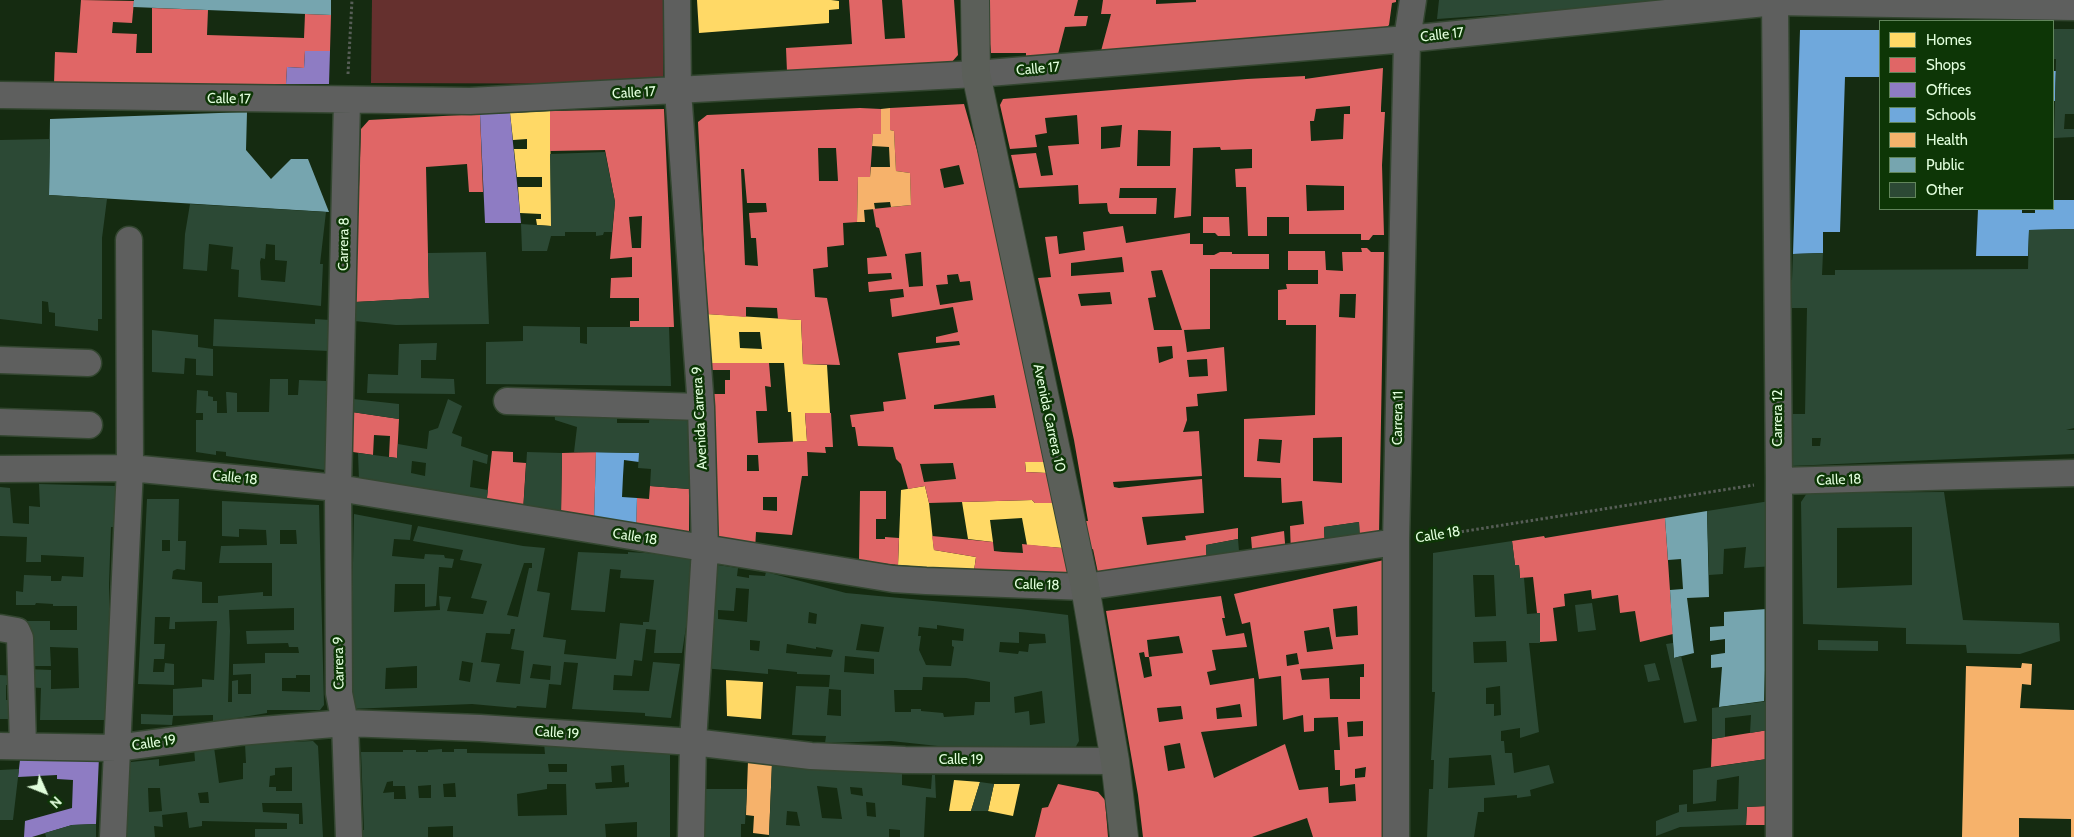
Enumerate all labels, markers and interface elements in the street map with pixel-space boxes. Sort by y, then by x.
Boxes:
legend [1879,20,2054,210]
street label: Calle 17 [1419,24,1465,46]
text: Homes [1926,31,1972,49]
text: Shops [1926,56,1966,74]
street label: Calle 17 [1015,59,1061,79]
text: Offices [1926,81,1971,99]
street label: Calle 17 [612,83,656,103]
street label: Calle 17 [207,90,251,108]
text: Schools [1926,106,1976,124]
text: Health [1926,131,1968,149]
text: Public [1926,156,1964,174]
text: Other [1926,181,1963,199]
street label: Carrera 8 [335,217,353,271]
street label: Avenida Carrera 10 [1029,362,1069,474]
street label: Avenida Carrera 9 [689,366,711,470]
street label: Carrera 12 [1770,389,1786,447]
street label: Carrera 11 [1389,391,1407,445]
street label: Calle 18 [212,467,258,489]
street label: Calle 18 [1816,471,1862,489]
street label: Calle 18 [1414,523,1462,547]
street label: Calle 18 [611,525,659,549]
street label: Calle 18 [1014,576,1060,594]
street label: Carrera 9 [330,636,348,690]
street label: Calle 19 [534,723,580,743]
street label: Calle 19 [131,732,177,754]
street label: Calle 19 [939,752,983,768]
north arrow [20,767,70,817]
text: N [46,793,66,812]

